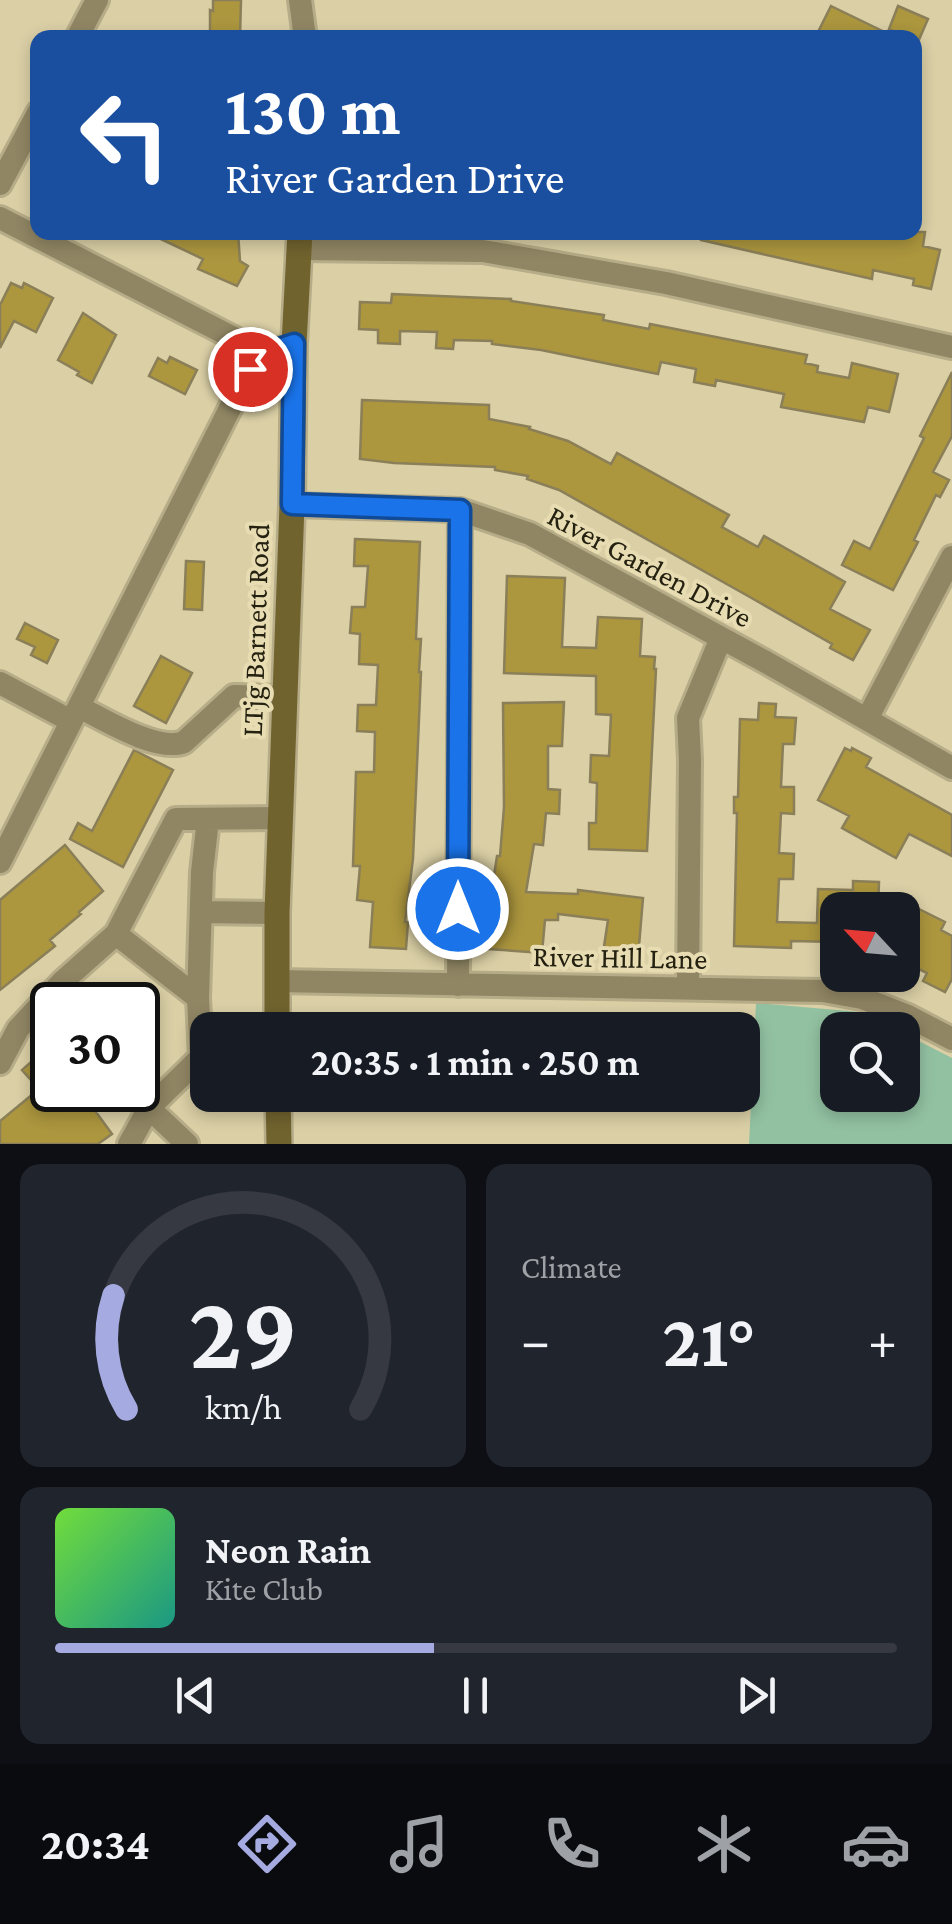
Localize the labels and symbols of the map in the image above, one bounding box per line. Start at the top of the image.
pin [208,327,293,412]
street label: River Garden Drive [542,498,758,634]
street label: LTjg Barnett Road [235,523,276,737]
position arrow [406,857,510,961]
north arrow [820,892,920,992]
street label: River Hill Lane [532,939,708,975]
speed limit sign: 30 [30,982,160,1112]

